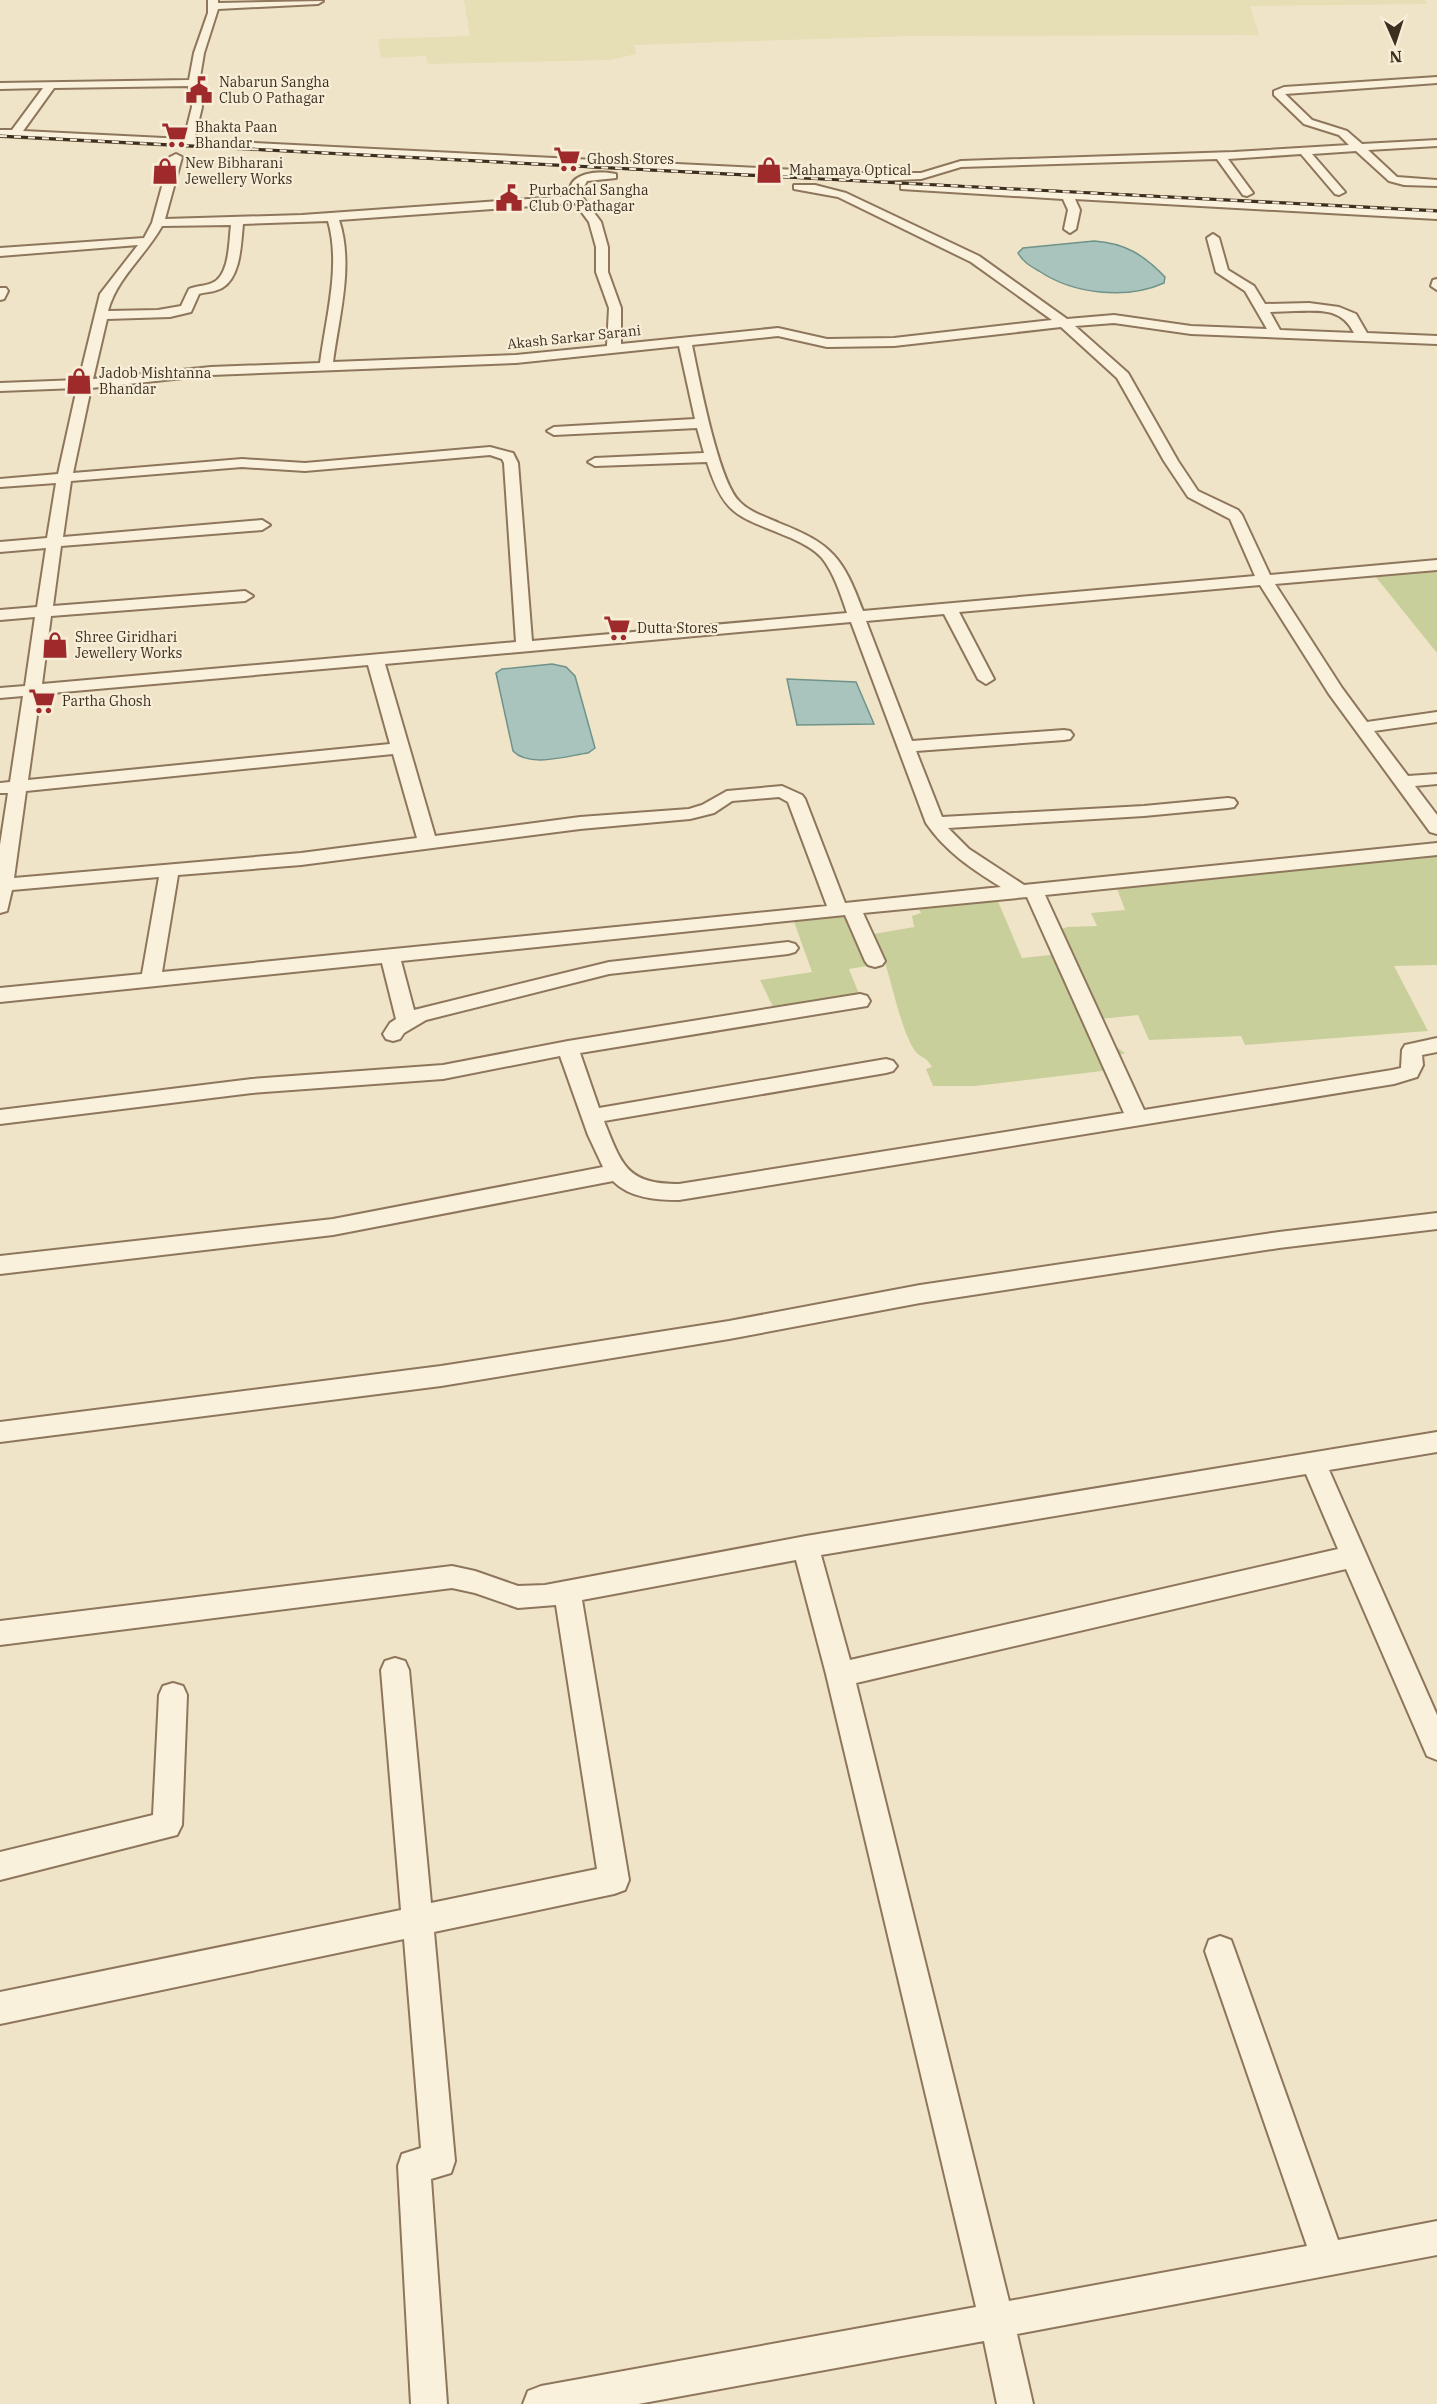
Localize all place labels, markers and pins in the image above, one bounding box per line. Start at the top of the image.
place label: Nabarun Sangha Club O Pathagar [219,73,330,107]
public building icon: Nabarun Sangha Club O Pathagar [184,75,214,105]
place label: Bhakta Paan Bhandar [195,118,277,152]
supermarket icon: Bhakta Paan Bhandar [160,120,190,150]
supermarket icon: Ghosh Stores [552,144,582,174]
place label: Ghosh Stores [587,150,674,168]
place label: New Bibharani Jewellery Works [185,154,292,188]
shop icon: Mahamaya Optical [754,155,784,185]
shop icon: New Bibharani Jewellery Works [150,156,180,186]
place label: Mahamaya Optical [789,161,911,179]
place label: Purbachal Sangha Club O Pathagar [529,181,649,215]
public building icon: Purbachal Sangha Club O Pathagar [494,183,524,213]
place label: Jadob Mishtanna Bhandar [99,364,212,398]
shop icon: Jadob Mishtanna Bhandar [64,366,94,396]
supermarket icon: Dutta Stores [602,613,632,643]
place label: Dutta Stores [637,619,718,637]
place label: Shree Giridhari Jewellery Works [75,628,182,662]
shop icon: Shree Giridhari Jewellery Works [40,630,70,660]
supermarket icon: Partha Ghosh [27,686,57,716]
place label: Partha Ghosh [62,692,152,710]

